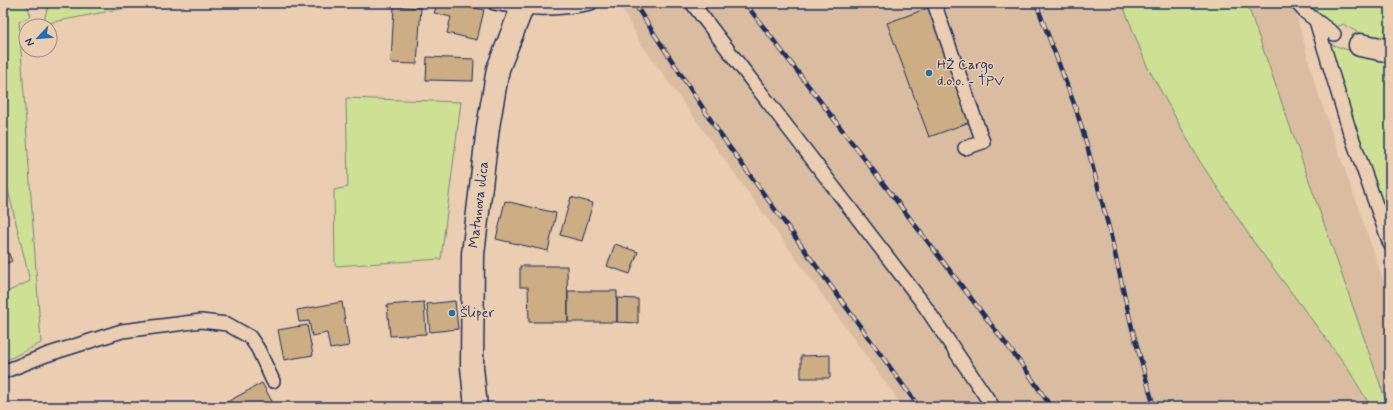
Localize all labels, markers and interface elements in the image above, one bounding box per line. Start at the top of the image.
north arrow [18,18,58,58]
text: N [22,36,38,48]
place label: HŽ Cargo d.o.o. - TPV [937,56,1005,90]
marker: HŽ Cargo d.o.o. - TPV [924,68,934,78]
street label: Matunova ulica [465,160,493,249]
place label: Šliper [460,304,494,322]
marker: Šliper [447,308,457,318]

